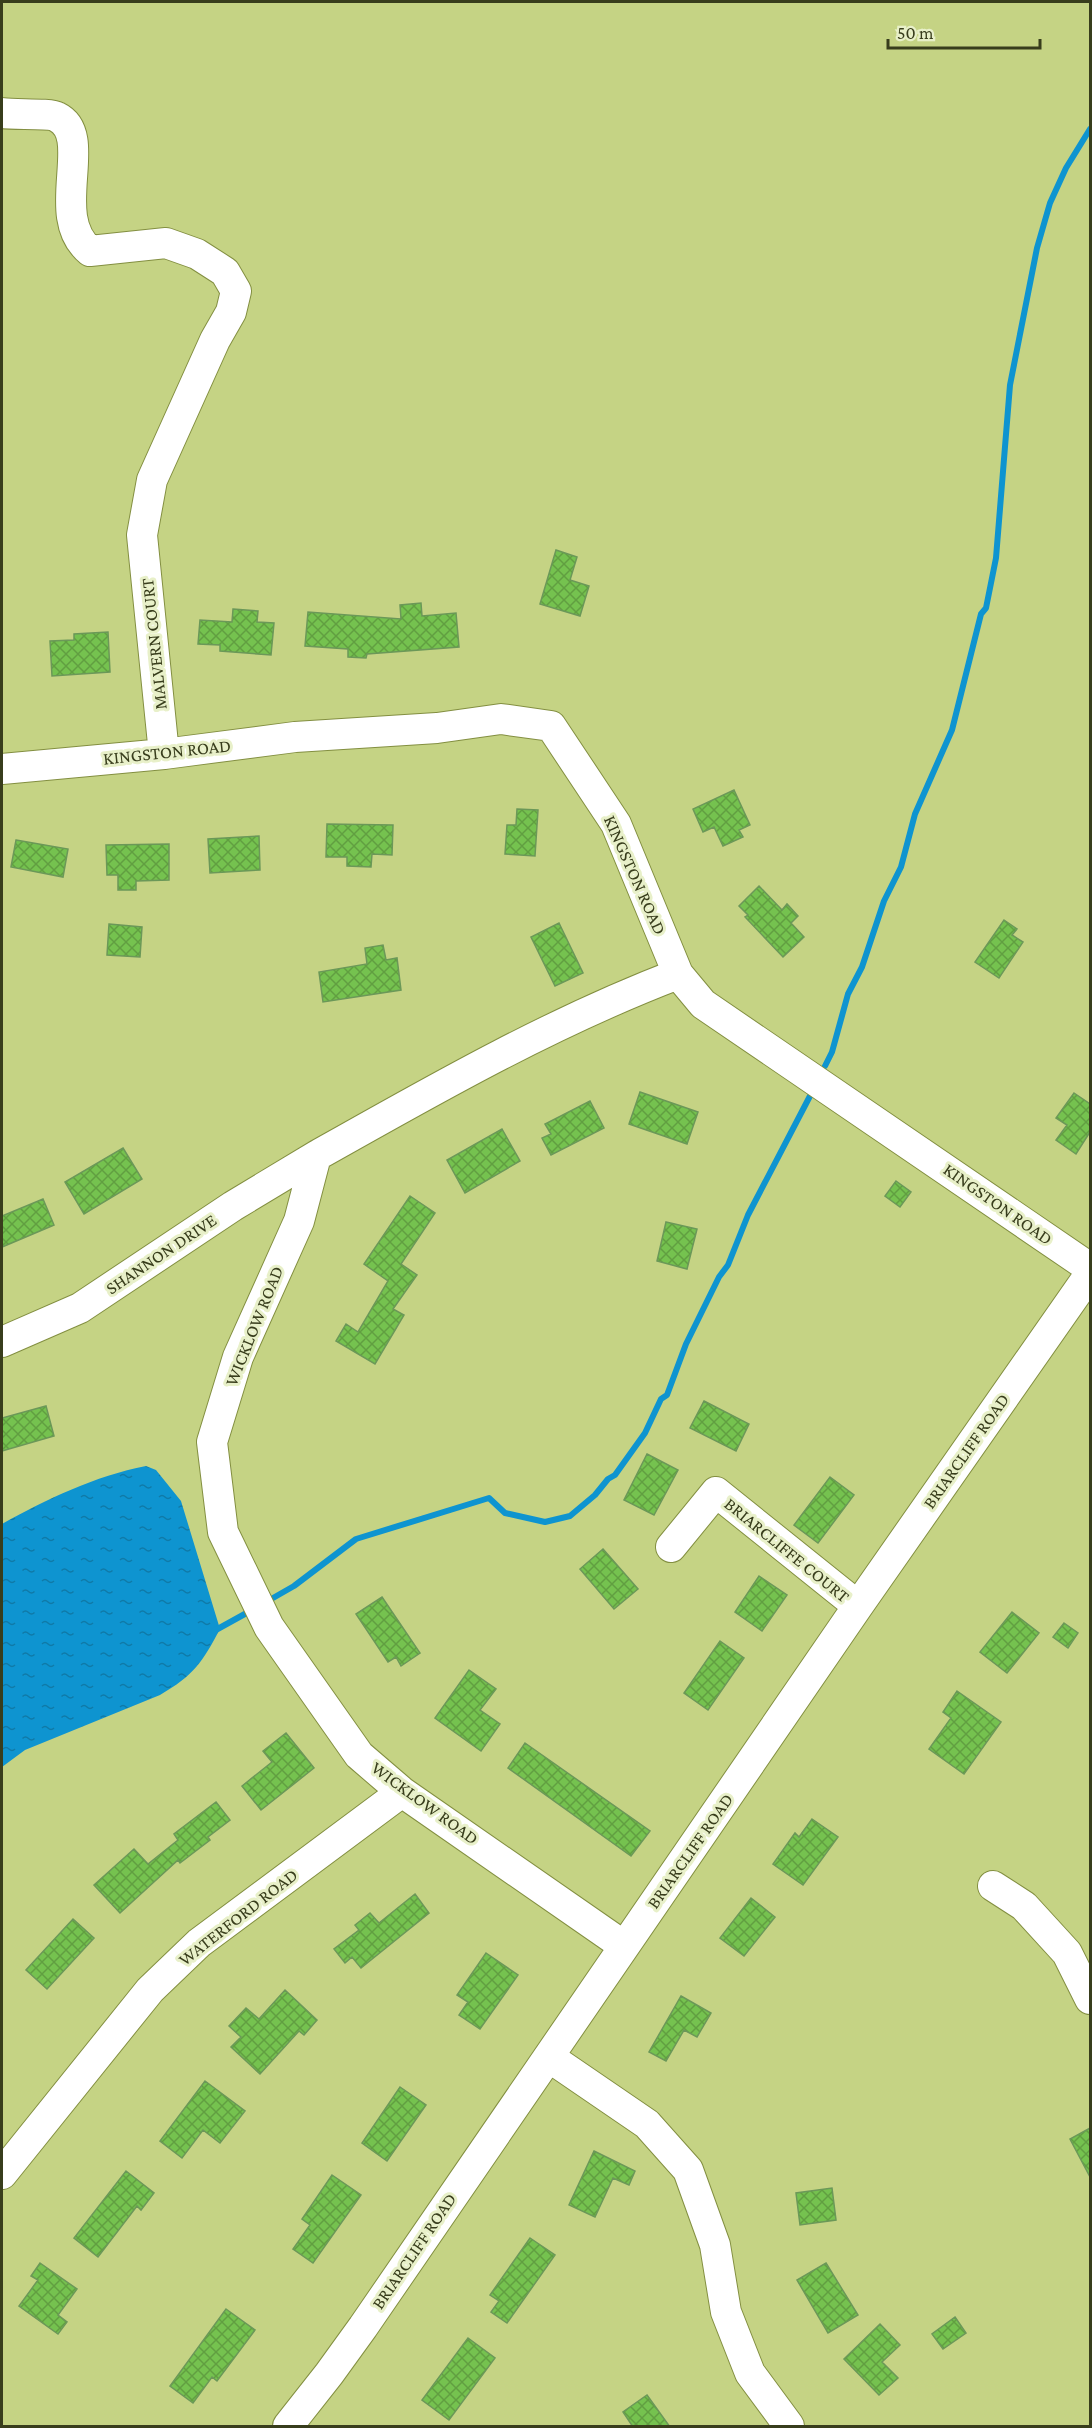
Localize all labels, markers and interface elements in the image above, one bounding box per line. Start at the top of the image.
scale bar [888,12,1040,50]
text: 50 m [897,23,934,43]
street label: MALVERN COURT [137,577,171,711]
street label: KINGSTON ROAD [102,735,232,769]
street label: KINGSTON ROAD [600,812,670,938]
street label: KINGSTON ROAD [940,1159,1056,1249]
street label: SHANNON DRIVE [102,1210,220,1298]
street label: WICKLOW ROAD [221,1263,287,1389]
street label: BRIARCLIFF ROAD [919,1390,1013,1512]
street label: BRIARCLIFFE COURT [721,1493,854,1607]
street label: WICKLOW ROAD [368,1757,482,1849]
street label: BRIARCLIFF ROAD [643,1790,737,1912]
street label: WATERFORD ROAD [175,1864,301,1970]
street label: BRIARCLIFF ROAD [368,2189,460,2313]

